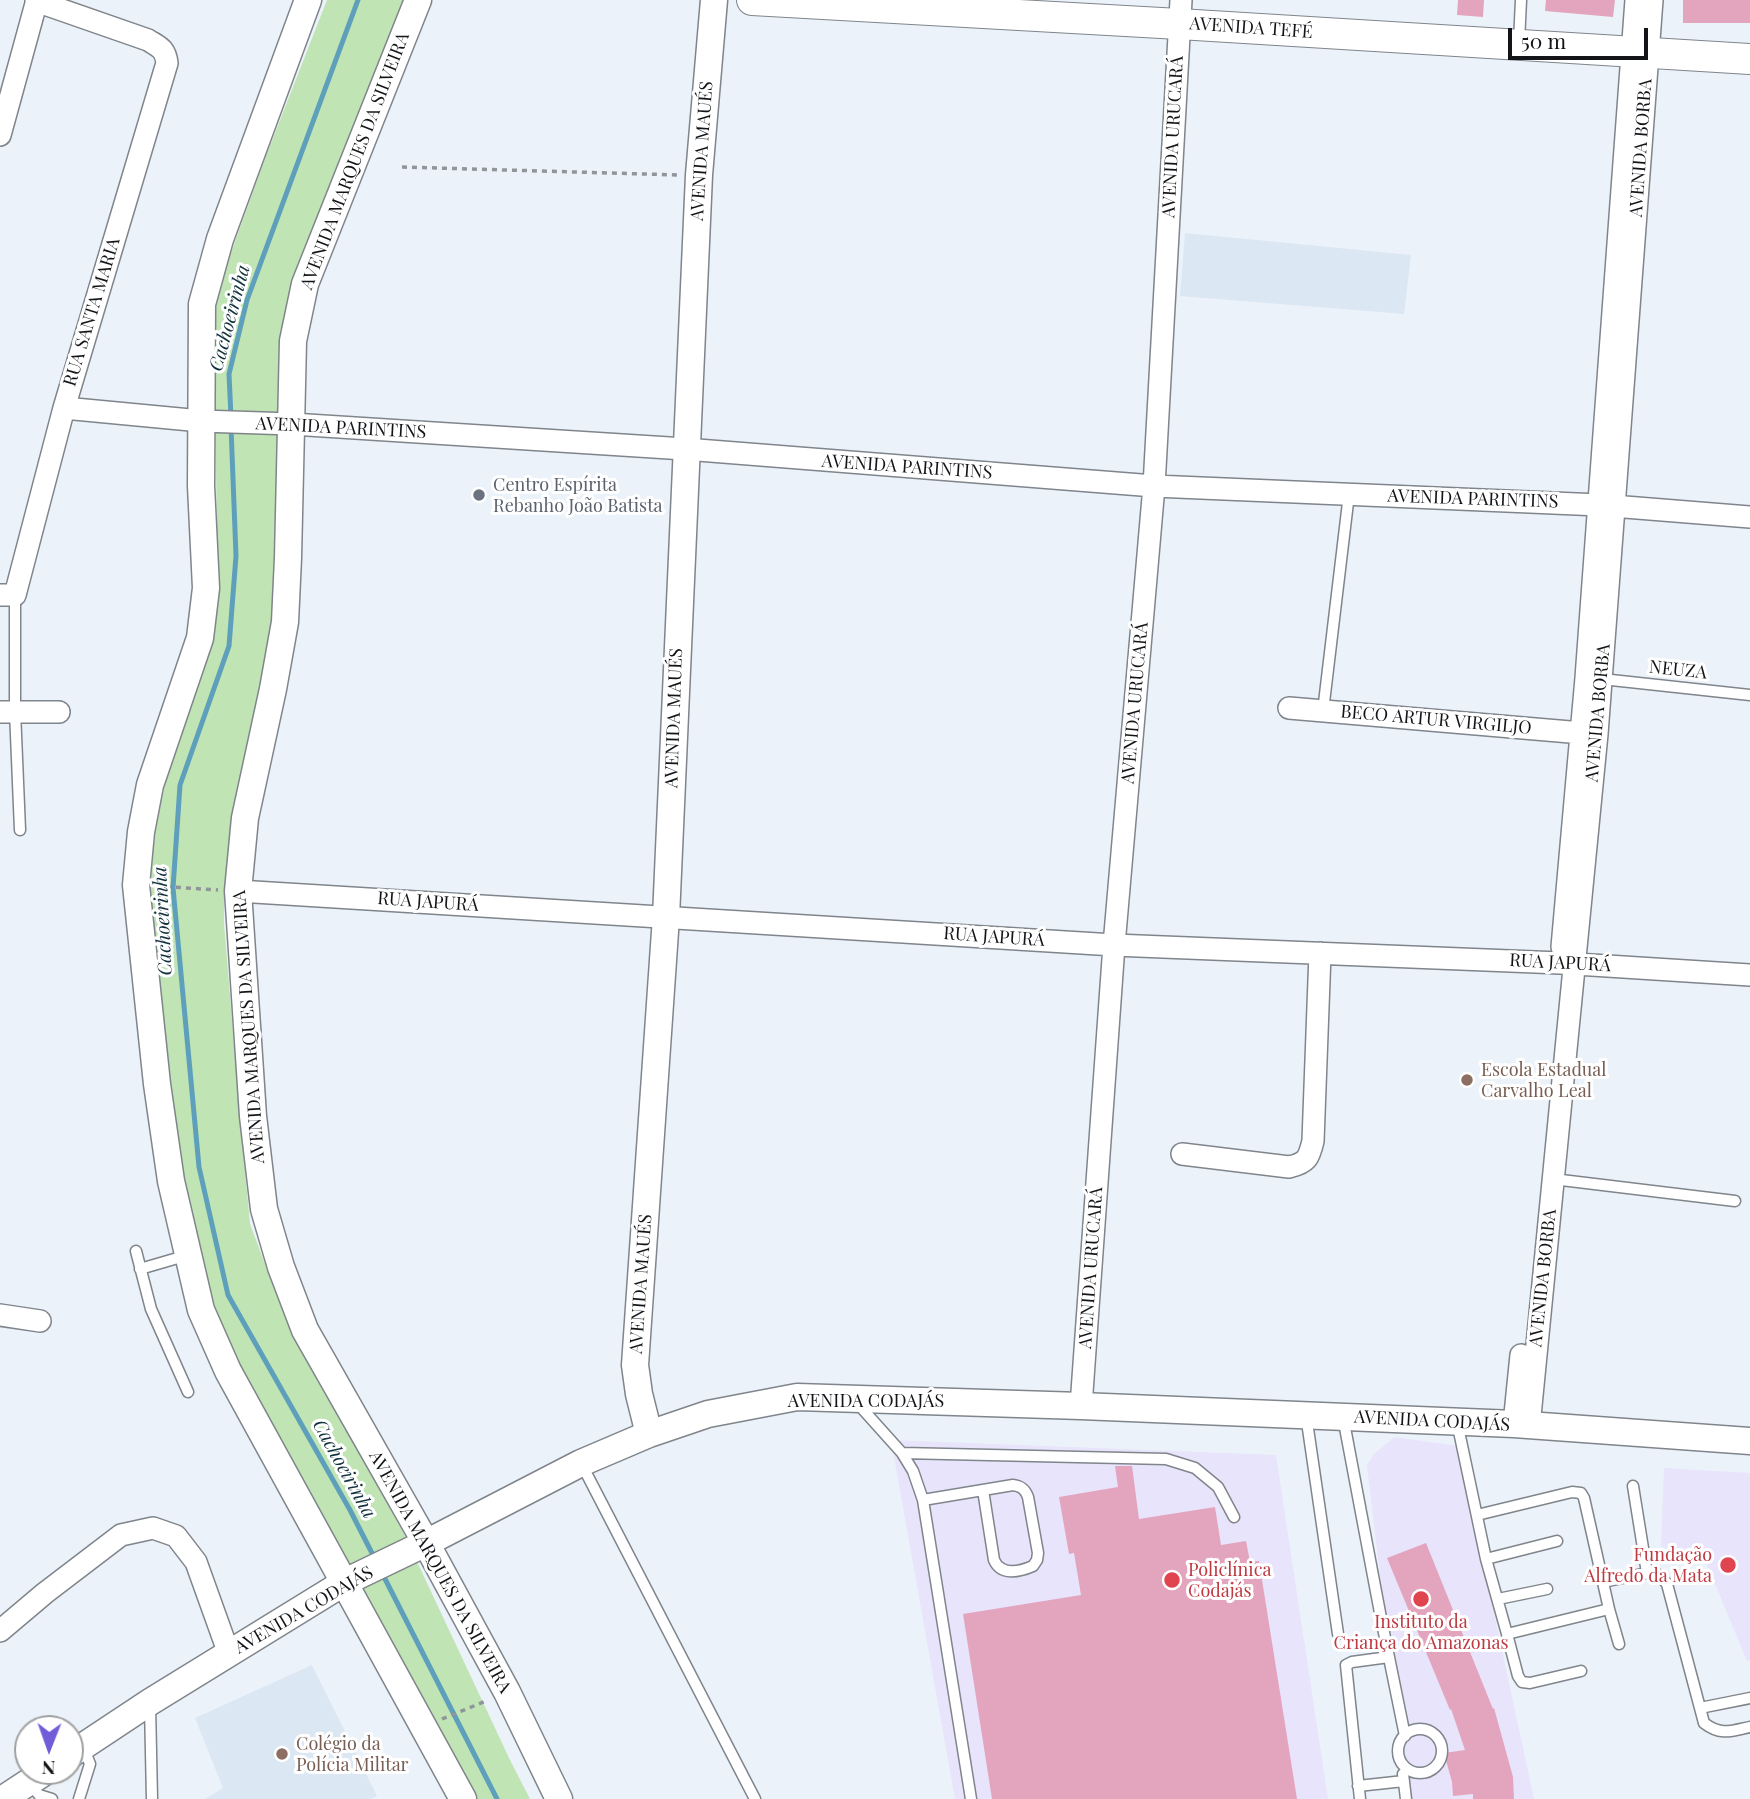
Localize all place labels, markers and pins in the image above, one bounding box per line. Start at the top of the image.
place label: Centro Espírita Rebanho João Batista [493,474,662,516]
marker: Centro Espírita Rebanho João Batista [471,487,487,503]
place label: Escola Estadual Carvalho Leal [1481,1059,1606,1102]
marker: Escola Estadual Carvalho Leal [1459,1072,1475,1088]
place label: Fundação Alfredo da Mata [1584,1544,1712,1586]
marker: Fundação Alfredo da Mata [1718,1555,1738,1575]
place label: Policlínica Codajás [1188,1559,1271,1602]
marker: Policlínica Codajás [1162,1570,1182,1590]
marker: Instituto da Criança do Amazonas [1411,1589,1431,1609]
place label: Instituto da Criança do Amazonas [1334,1611,1508,1654]
place label: Colégio da Polícia Militar [296,1733,409,1776]
marker: Colégio da Polícia Militar [274,1746,290,1762]

